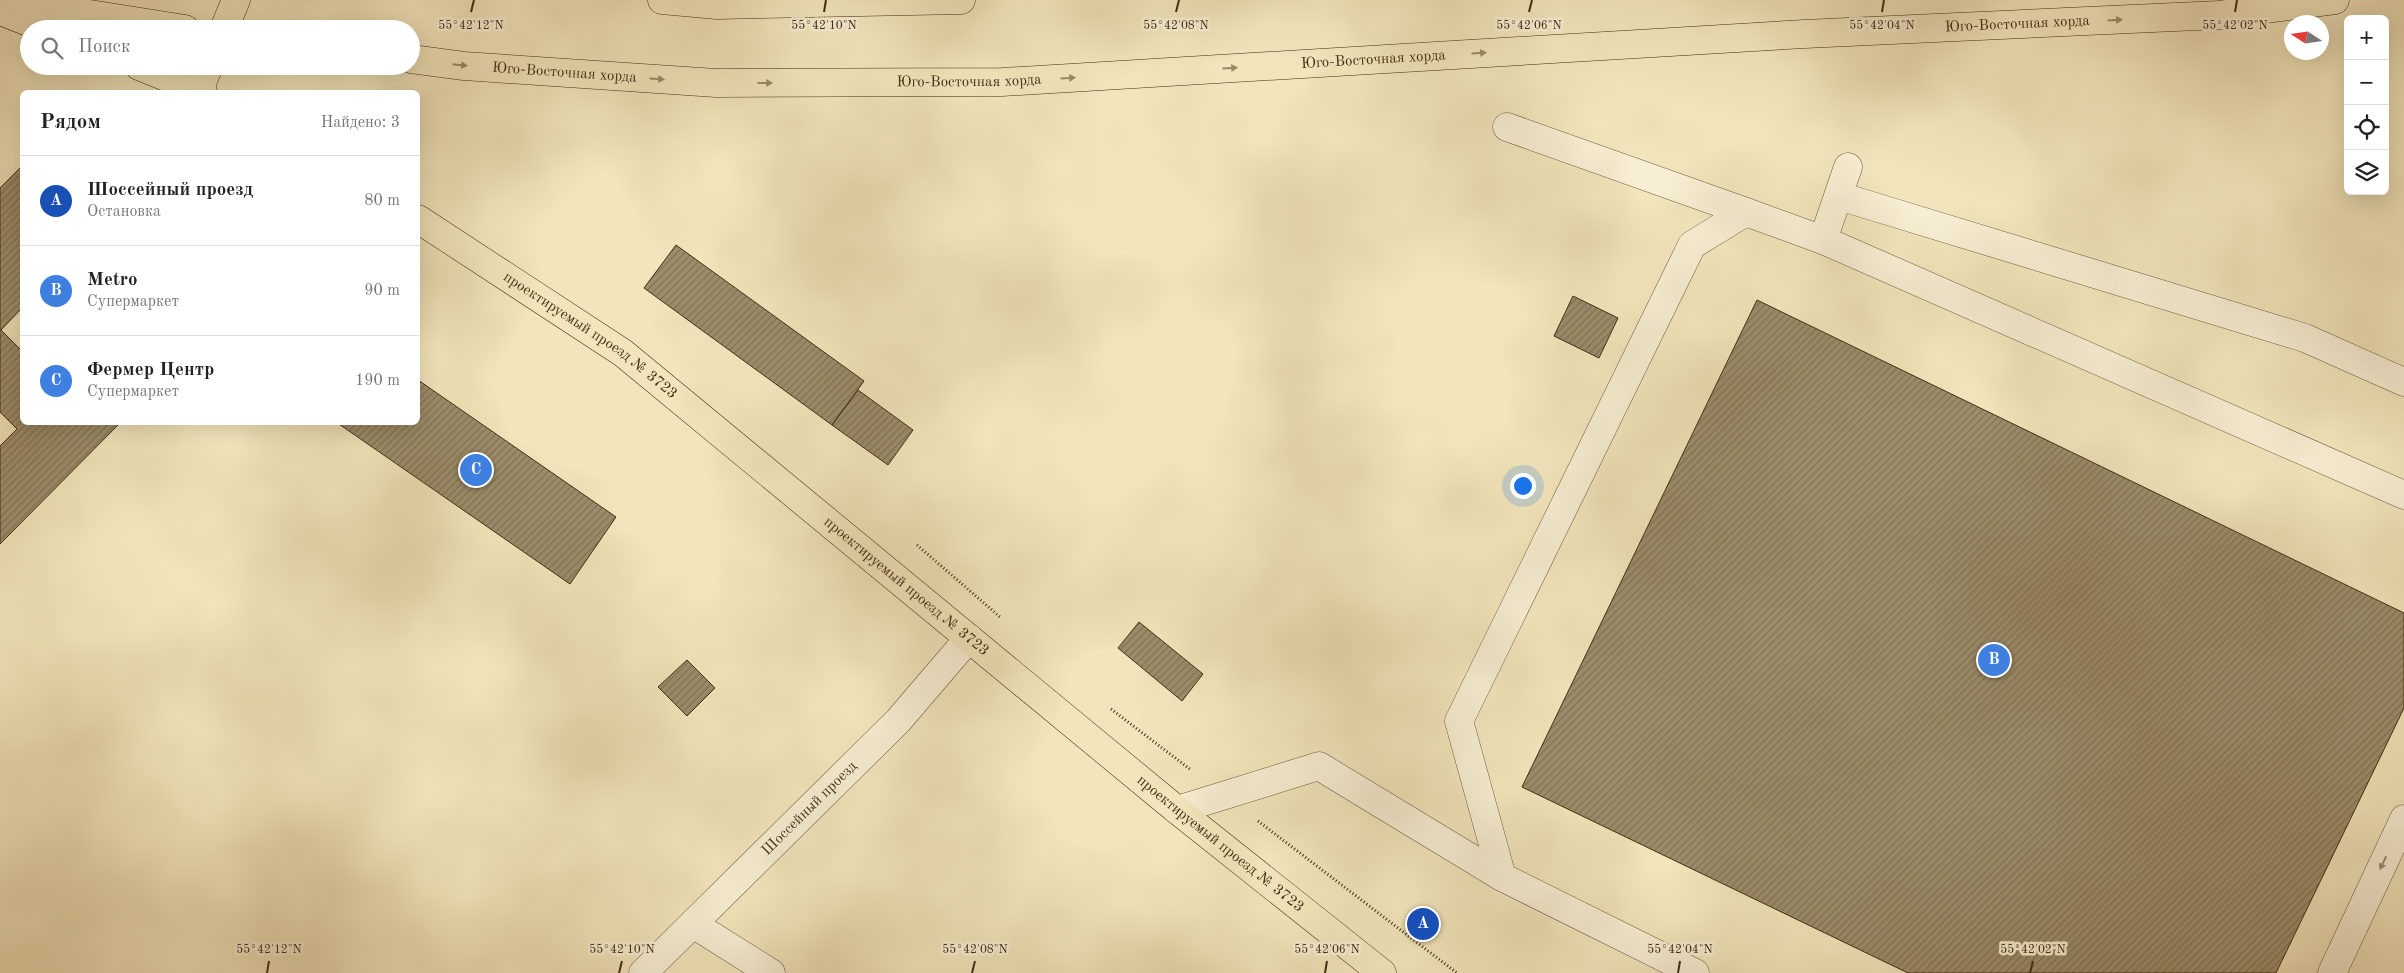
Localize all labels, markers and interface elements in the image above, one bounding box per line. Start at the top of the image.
street label: Юго-Восточная хорда [1945,13,2091,35]
one-way arrow [2107,15,2123,23]
north arrow [2284,15,2329,60]
map controls [2344,15,2389,195]
button: + [2344,15,2389,60]
text: 55°42'12"N [438,19,504,32]
text: 55°42'10"N [791,19,857,32]
text: 55°42'08"N [1143,19,1209,32]
text: 55°42'06"N [1496,19,1562,32]
text: 55°42'04"N [1849,19,1915,32]
text: 55°42'02"N [2202,19,2268,32]
search box [20,20,420,75]
icon: search [38,34,66,62]
text: Поиск [78,38,130,57]
street label: Юго-Восточная хорда [1301,48,1447,72]
one-way arrow [1472,49,1488,57]
street label: Юго-Восточная хорда [491,60,638,85]
button: − [2344,60,2389,105]
one-way arrow [452,61,468,69]
one-way arrow [1222,64,1238,72]
street label: Юго-Восточная хорда [896,72,1042,90]
one-way arrow [1060,73,1076,81]
one-way arrow [649,75,665,83]
one-way arrow [757,79,773,87]
button: locate [2344,105,2389,150]
text: Рядом [40,112,101,133]
text: Найдено: 3 [321,115,400,131]
button: layers [2344,150,2389,195]
text: Шоссейный проезд [87,181,253,200]
text: A [50,193,62,209]
text: 80 m [364,193,400,209]
text: Остановка [87,204,161,220]
street label: проектируемый проезд № 3723 [501,269,680,402]
text: Metro [87,271,138,290]
text: B [50,283,62,299]
text: 90 m [364,283,400,299]
text: Супермаркет [87,294,179,310]
text: Фермер Центр [87,361,214,380]
text: C [51,373,61,389]
text: 190 m [355,373,400,389]
text: Супермаркет [87,384,179,400]
pin: C [460,451,492,489]
your location [1510,473,1536,499]
street label: проектируемый проезд № 3723 [821,514,992,659]
pin: B [1978,641,2010,679]
street label: Шоссейный проезд [759,758,860,858]
street label: проектируемый проезд № 3723 [1134,773,1306,915]
one-way arrow [2379,856,2387,870]
pin: A [1407,905,1439,943]
text: 55°42'12"N [236,943,302,956]
text: 55°42'10"N [589,943,655,956]
text: 55°42'08"N [942,943,1008,956]
text: 55°42'06"N [1294,943,1360,956]
text: 55°42'04"N [1647,943,1713,956]
text: 55°42'02"N [2000,943,2066,956]

